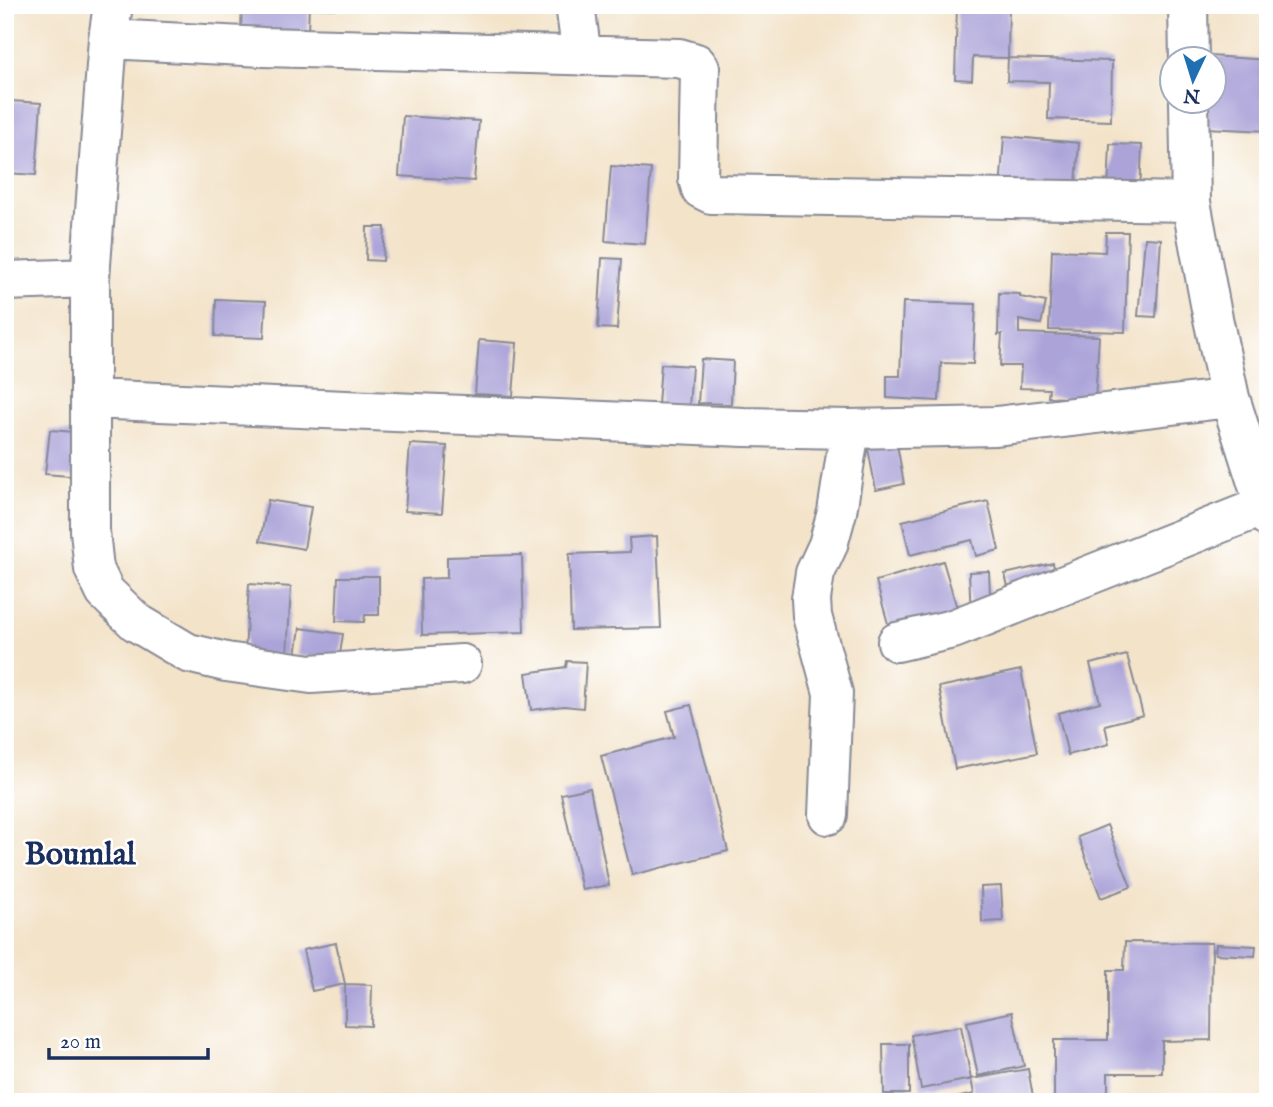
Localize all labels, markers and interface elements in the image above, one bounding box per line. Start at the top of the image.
north arrow [1158,46,1228,116]
text: N [1182,82,1202,108]
district label: Boumlal [25,835,137,876]
scale bar [49,1016,208,1060]
text: 20 m [60,1029,101,1056]

